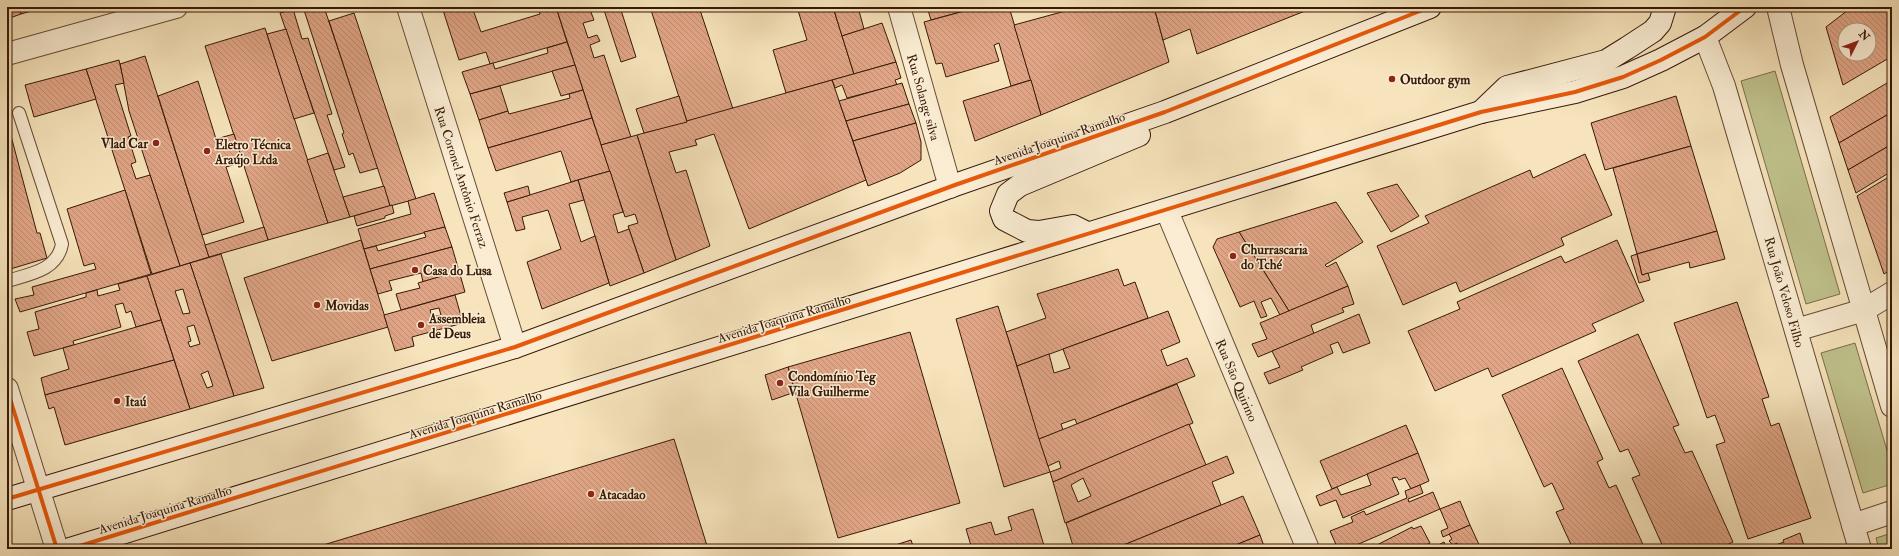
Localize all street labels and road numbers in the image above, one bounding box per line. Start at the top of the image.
street label: Rua Solange silva [903,52,943,143]
street label: Rua Coronel Antônio Ferraz [431,104,492,251]
street label: Avenida Joaquina Ramalho [990,109,1127,169]
street label: Rua João Veloso Filho [1761,235,1807,349]
street label: Avenida Joaquina Ramalho [715,291,853,347]
street label: Rua São Quirino [1212,337,1261,424]
street label: Avenida Joaquina Ramalho [406,387,544,443]
street label: Avenida Joaquina Ramalho [96,482,234,538]

